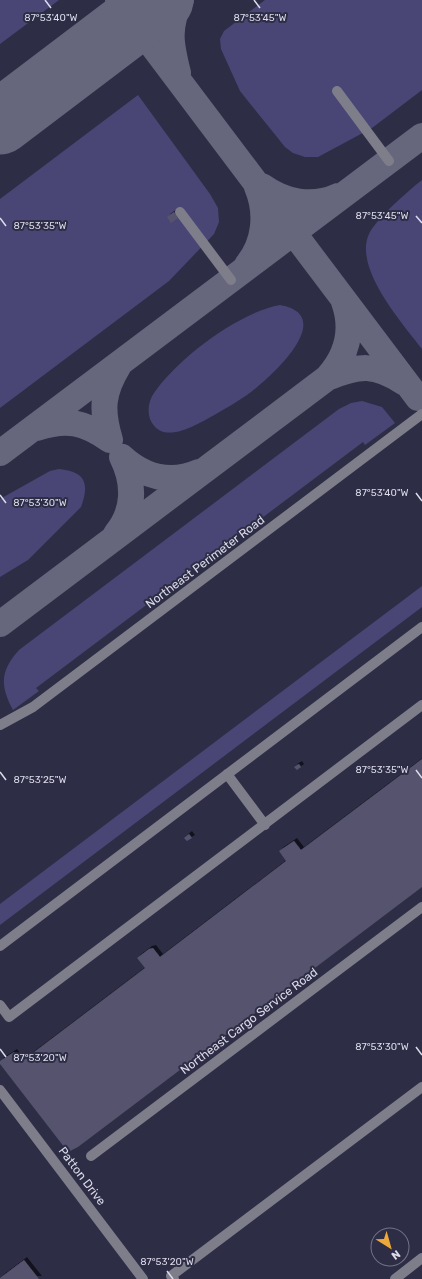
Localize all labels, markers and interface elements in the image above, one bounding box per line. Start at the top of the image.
text: 87°53'40"W [24,12,78,24]
text: 87°53'45"W [234,12,286,24]
text: 87°53'45"W [356,210,408,222]
text: 87°53'35"W [13,220,67,232]
text: 87°53'40"W [355,487,409,499]
text: 87°53'30"W [13,497,67,509]
street label: Northeast Perimeter Road [143,513,267,611]
text: 87°53'35"W [355,764,409,776]
text: 87°53'25"W [13,774,67,786]
street label: Northeast Cargo Service Road [178,965,320,1077]
text: 87°53'30"W [355,1041,409,1053]
text: 87°53'20"W [13,1052,67,1064]
street label: Patton Drive [55,1144,109,1208]
north arrow [370,1227,410,1267]
text: N [389,1247,403,1262]
text: 87°53'20"W [140,1256,194,1268]

